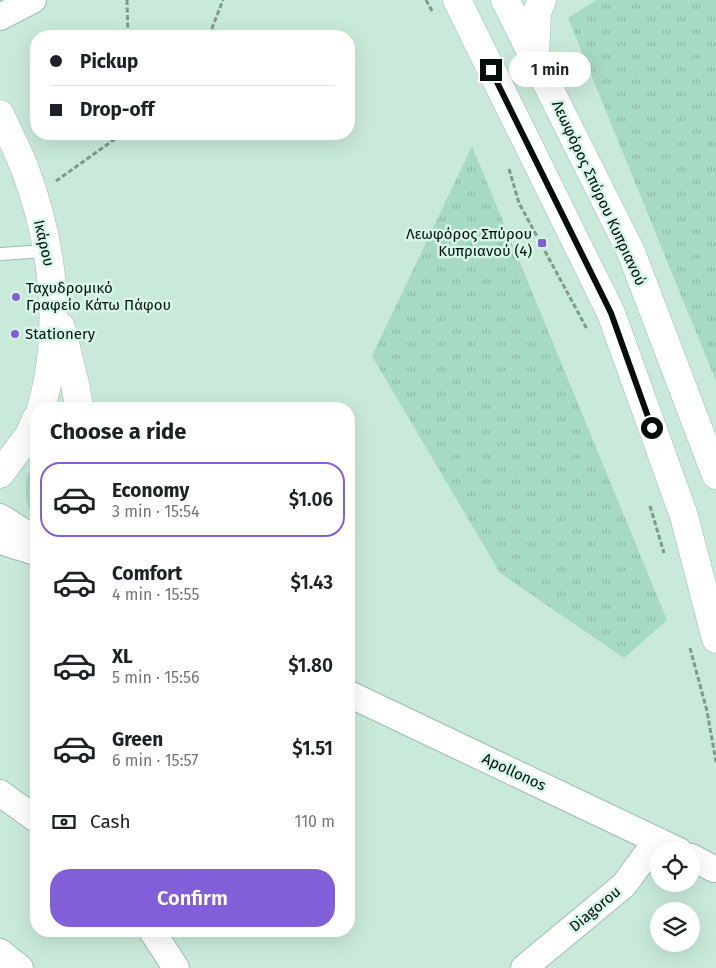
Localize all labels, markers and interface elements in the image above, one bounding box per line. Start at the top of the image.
text: Pickup [80,50,138,73]
callout: 1 min [508,52,591,88]
route end [480,59,502,81]
text: 1 min [531,60,569,79]
text: Drop-off [80,98,154,121]
street label: Λεωφόρος Σπύρου Κυπριανού [548,98,650,288]
street label: Ικάρου [30,218,58,268]
place label: Λεωφόρος Σπύρου Κυπριανού (4) [406,225,532,260]
marker: Λεωφόρος Σπύρου Κυπριανού (4) [536,237,548,249]
place label: Ταχυδρομικό Γραφείο Κάτω Πάφου [26,279,171,314]
marker: Ταχυδρομικό Γραφείο Κάτω Πάφου [10,291,22,303]
place label: Stationery [25,325,96,343]
marker: Stationery [9,328,21,340]
route start [641,417,663,439]
text: Choose a ride [50,418,186,445]
icon: car [52,477,97,522]
text: Economy [112,479,189,502]
text: $1.06 [289,488,333,511]
text: 3 min · 15:54 [112,502,200,521]
icon: car [52,560,97,605]
text: Comfort [112,562,182,585]
text: $1.43 [290,571,333,594]
text: 4 min · 15:55 [112,585,199,604]
icon: car [52,643,97,688]
text: XL [112,645,133,668]
text: $1.80 [288,654,333,677]
text: 5 min · 15:56 [112,668,200,687]
icon: car [52,726,97,771]
text: Green [112,728,163,751]
text: $1.51 [292,737,333,760]
street label: Apollonos [479,749,549,795]
text: 6 min · 15:57 [112,751,198,770]
icon: cash [50,808,78,836]
text: Cash [90,810,131,833]
text: 110 m [294,812,335,831]
map controls [650,842,700,952]
button: locate [650,842,700,892]
button: Confirm [50,869,335,927]
street label: Diagorou [566,882,624,936]
button: layers [650,902,700,952]

